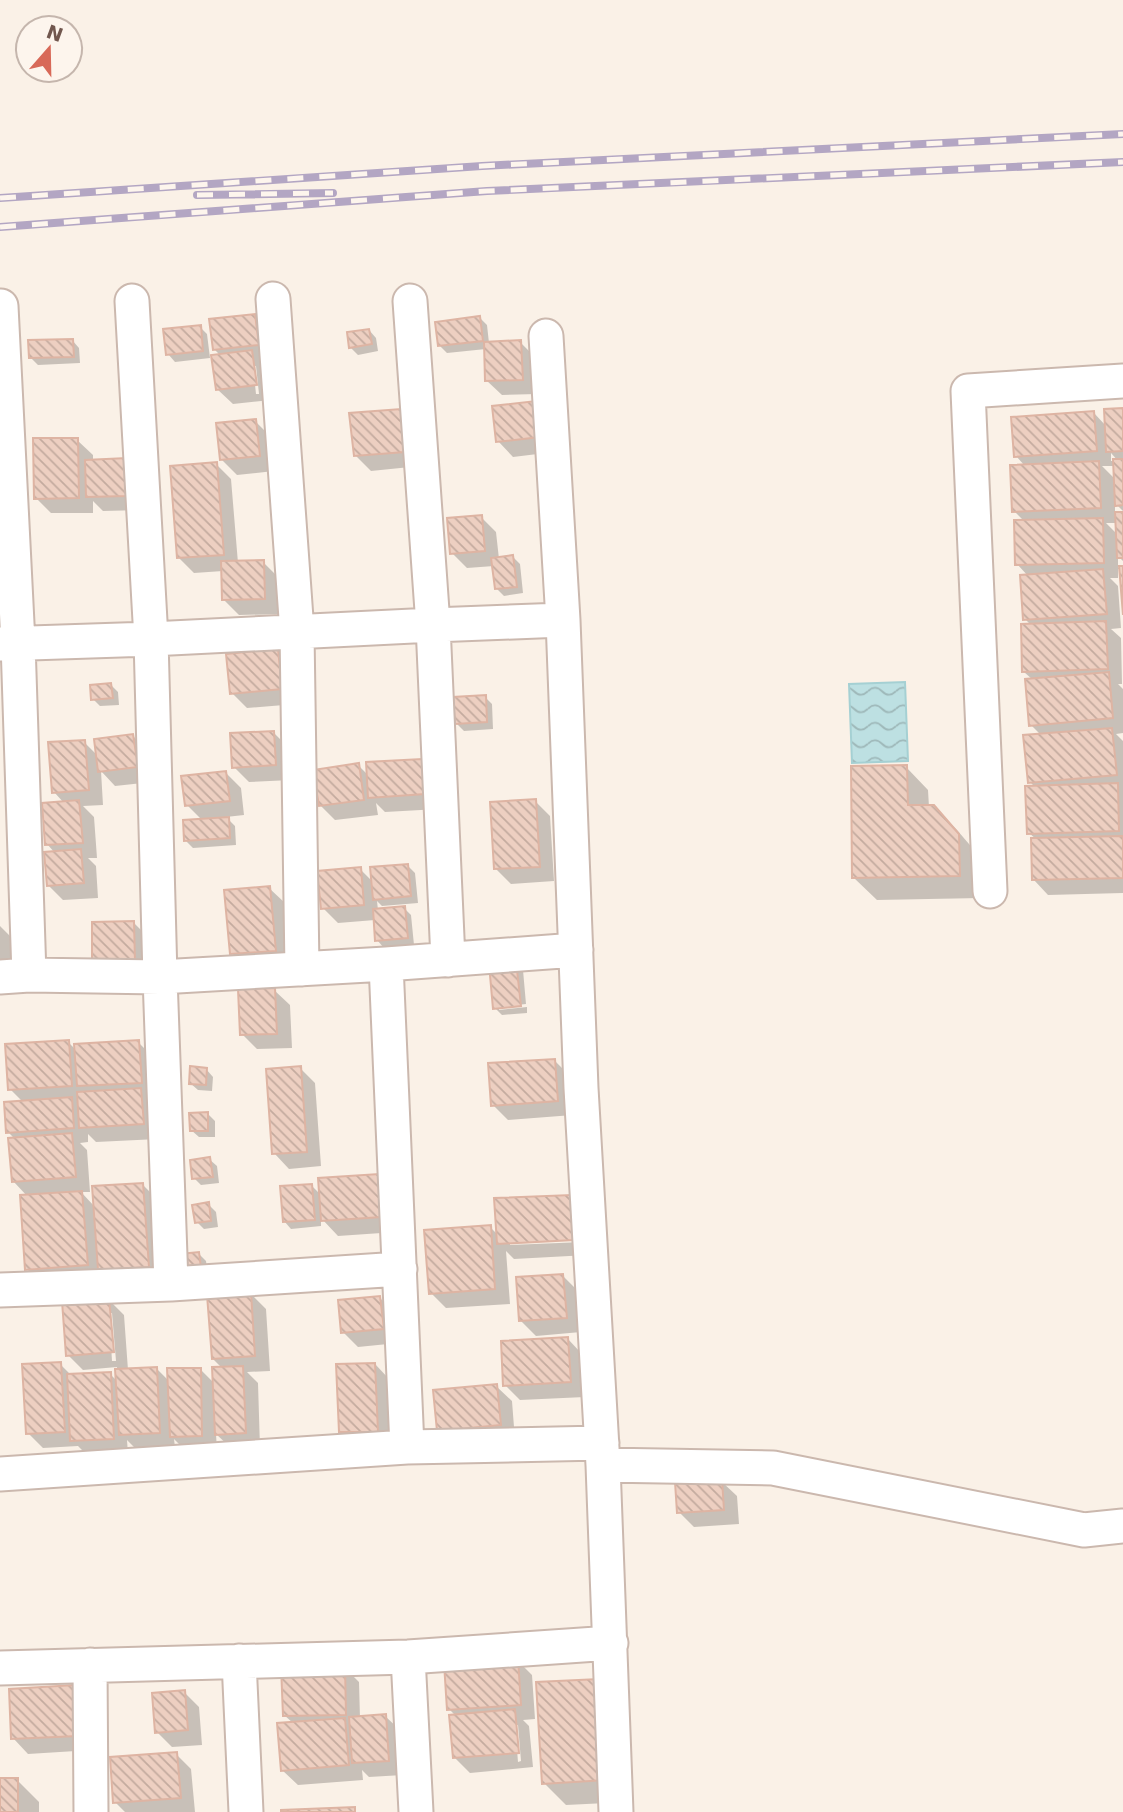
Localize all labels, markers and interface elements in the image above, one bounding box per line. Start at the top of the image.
north arrow [14,14,84,84]
text: N [44,20,66,46]

